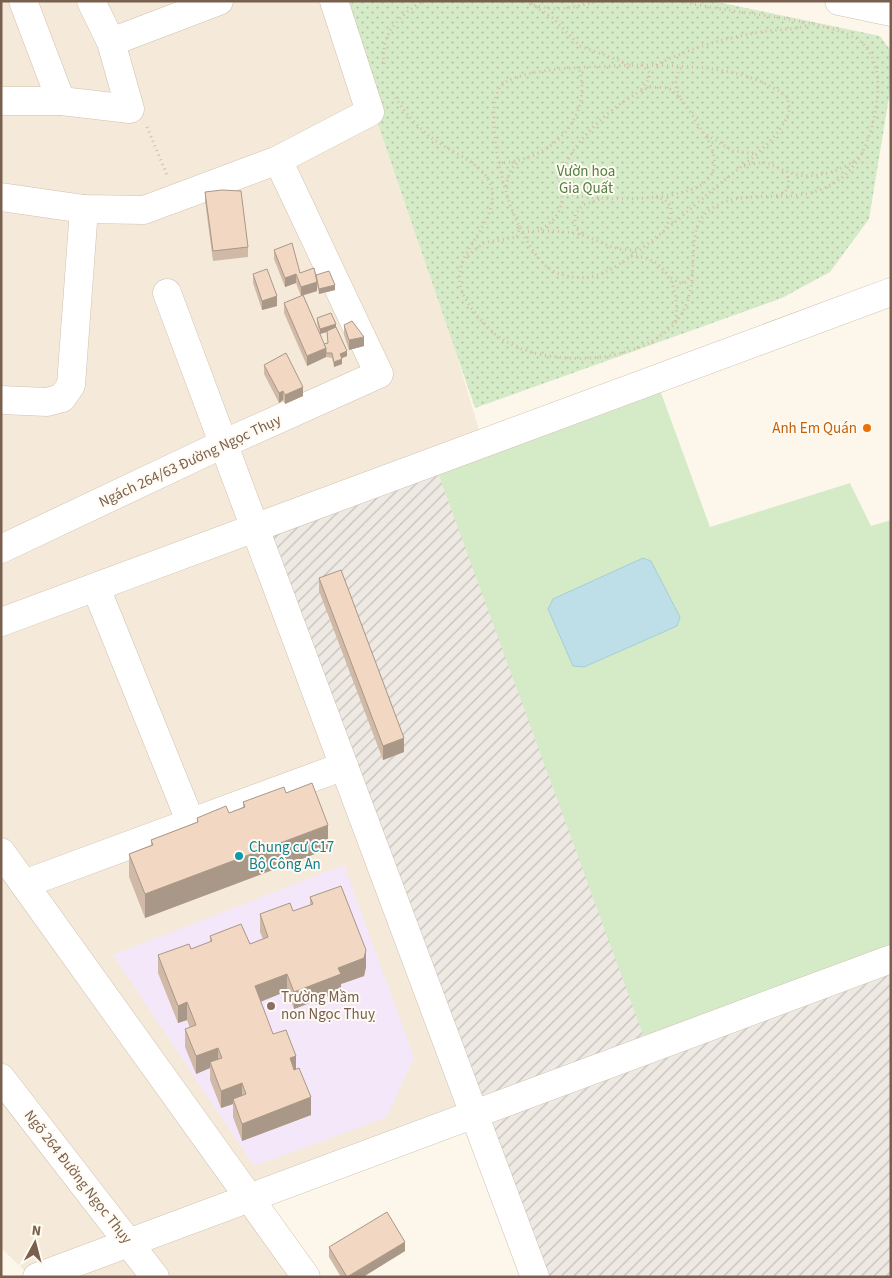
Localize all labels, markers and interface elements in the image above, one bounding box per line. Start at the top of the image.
park label: Vườn hoa Gia Quất [557,161,615,199]
street label: Ngách 264/63 Đường Ngọc Thụy [95,409,285,513]
place label: Anh Em Quán [772,418,857,439]
marker: Anh Em Quán [861,422,873,434]
place label: Chung cư C17 Bộ Công An [249,837,334,875]
marker: Chung cư C17 Bộ Công An [233,850,245,862]
place label: Trường Mầm non Ngọc Thuỵ [281,987,375,1025]
marker: Trường Mầm non Ngọc Thuỵ [265,1000,277,1012]
street label: Ngõ 264 Đường Ngọc Thụy [20,1107,136,1247]
north arrow [10,1218,60,1268]

